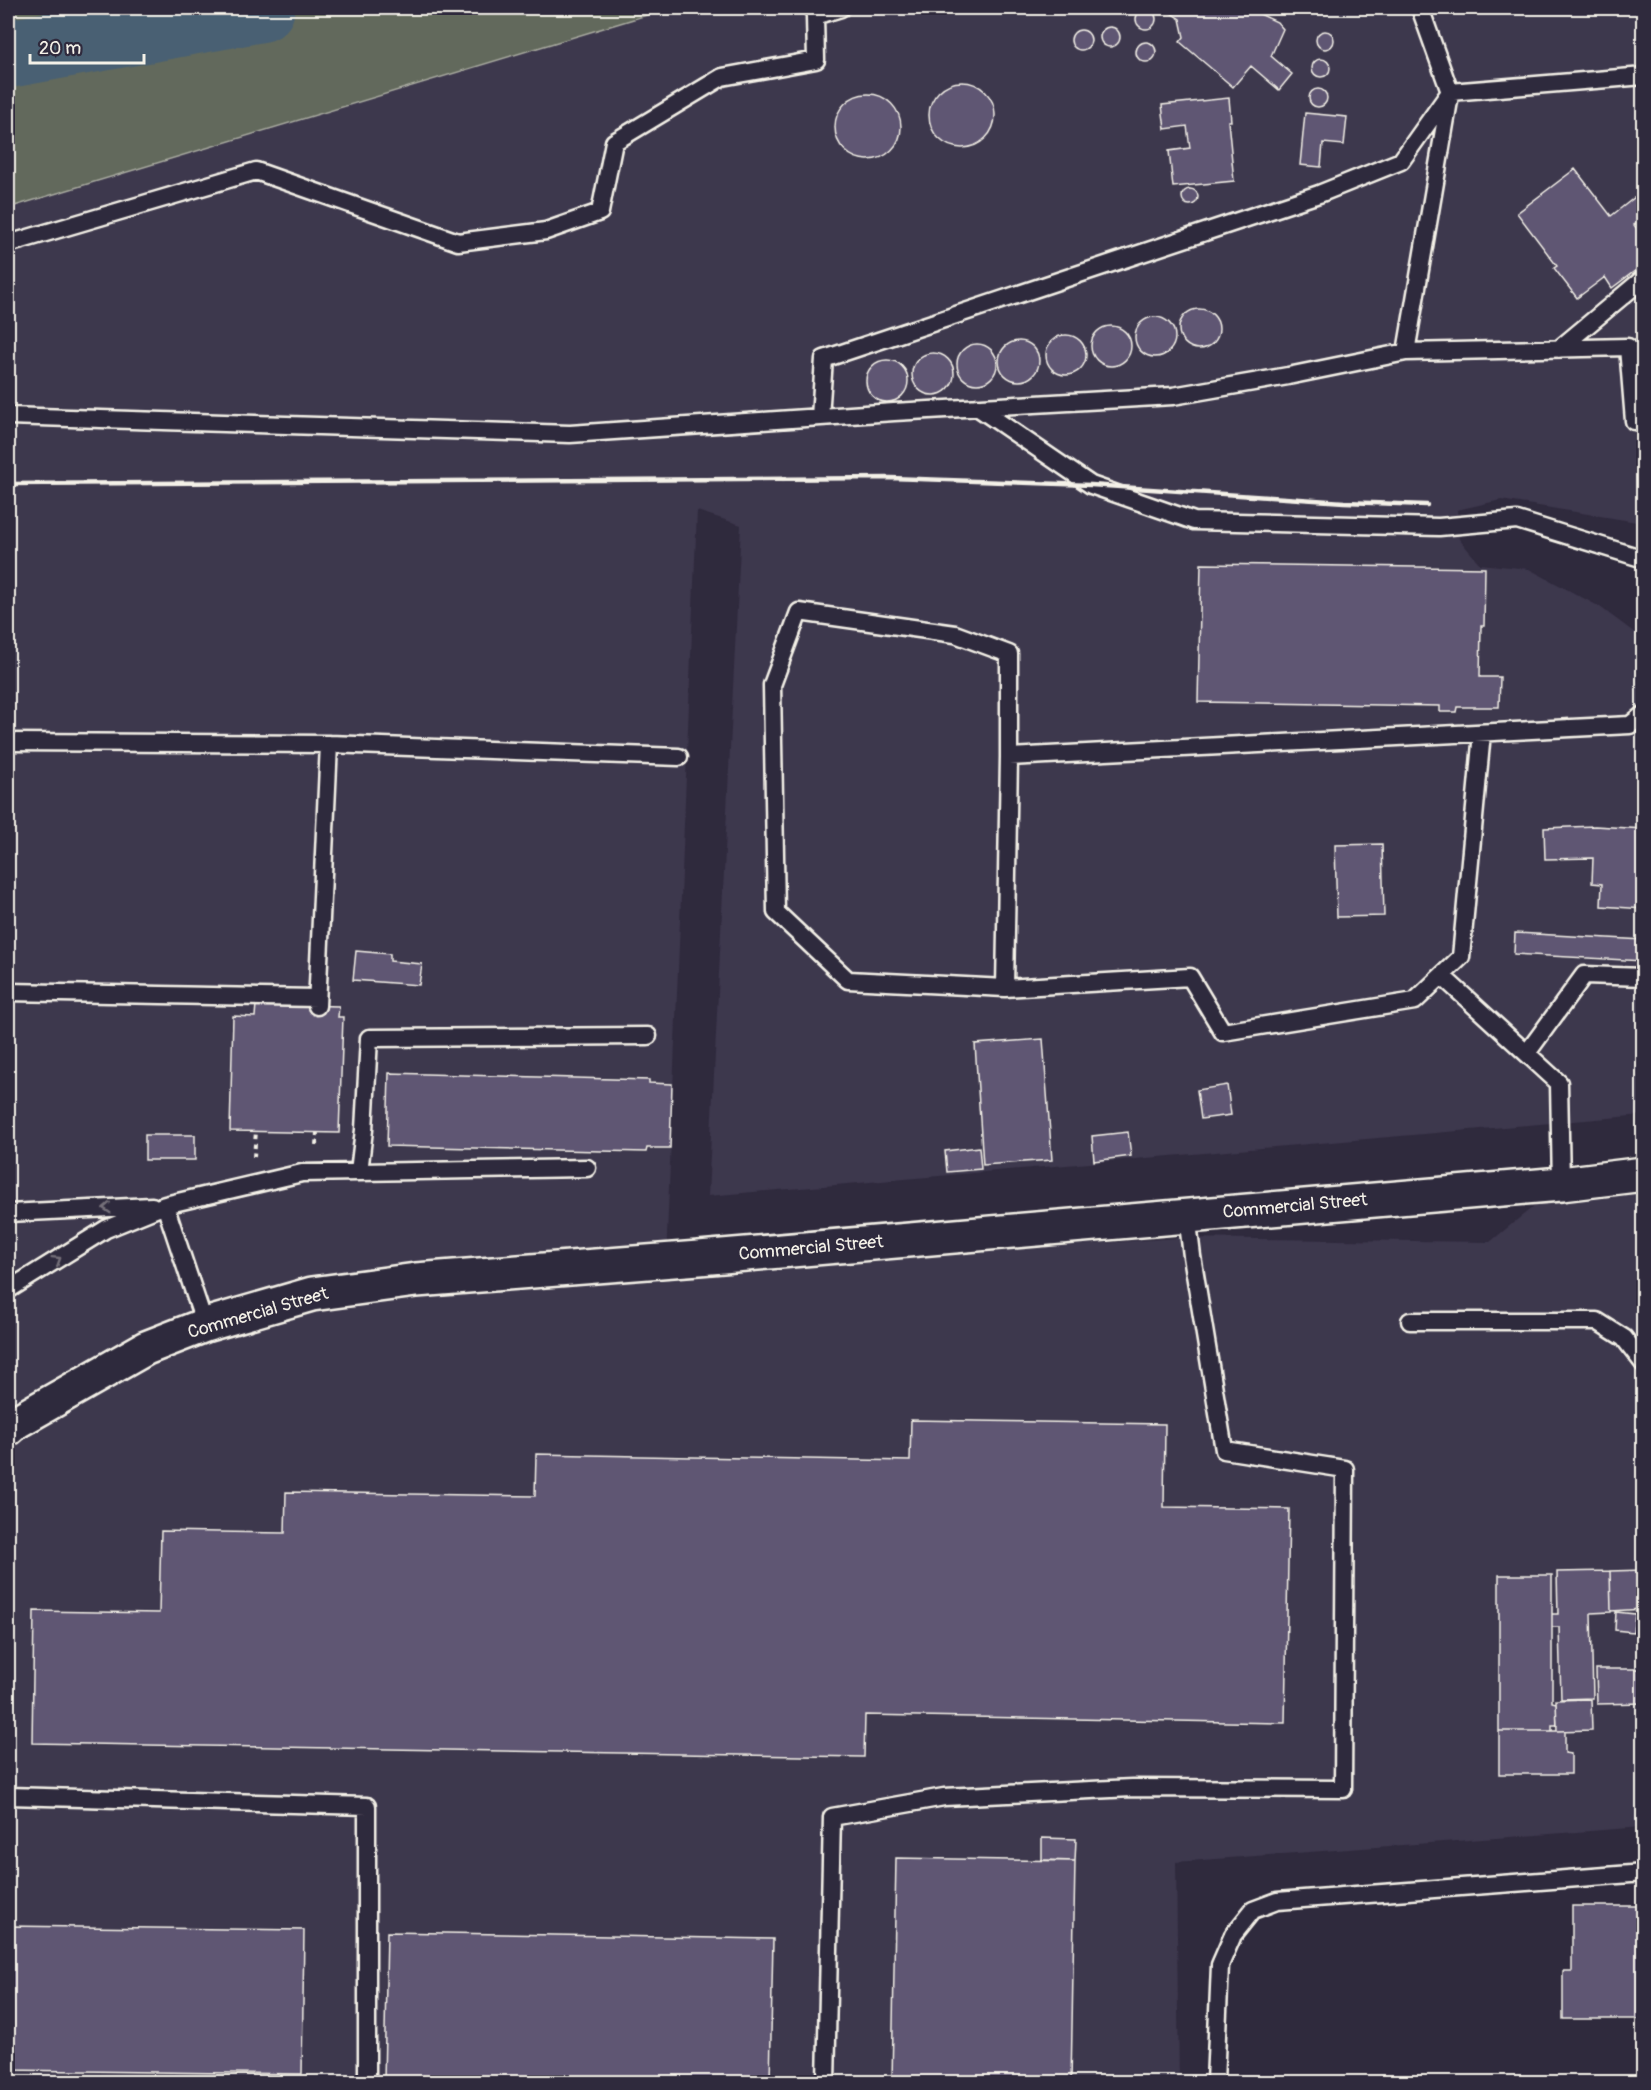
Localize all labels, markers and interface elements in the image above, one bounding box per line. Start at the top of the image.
scale bar [30,27,144,65]
text: 20 m [39,37,81,60]
street label: Commercial Street [1222,1188,1369,1224]
one-way arrow [102,1201,111,1214]
street label: Commercial Street [738,1230,885,1266]
one-way arrow [51,1255,61,1267]
street label: Commercial Street [185,1282,332,1344]

